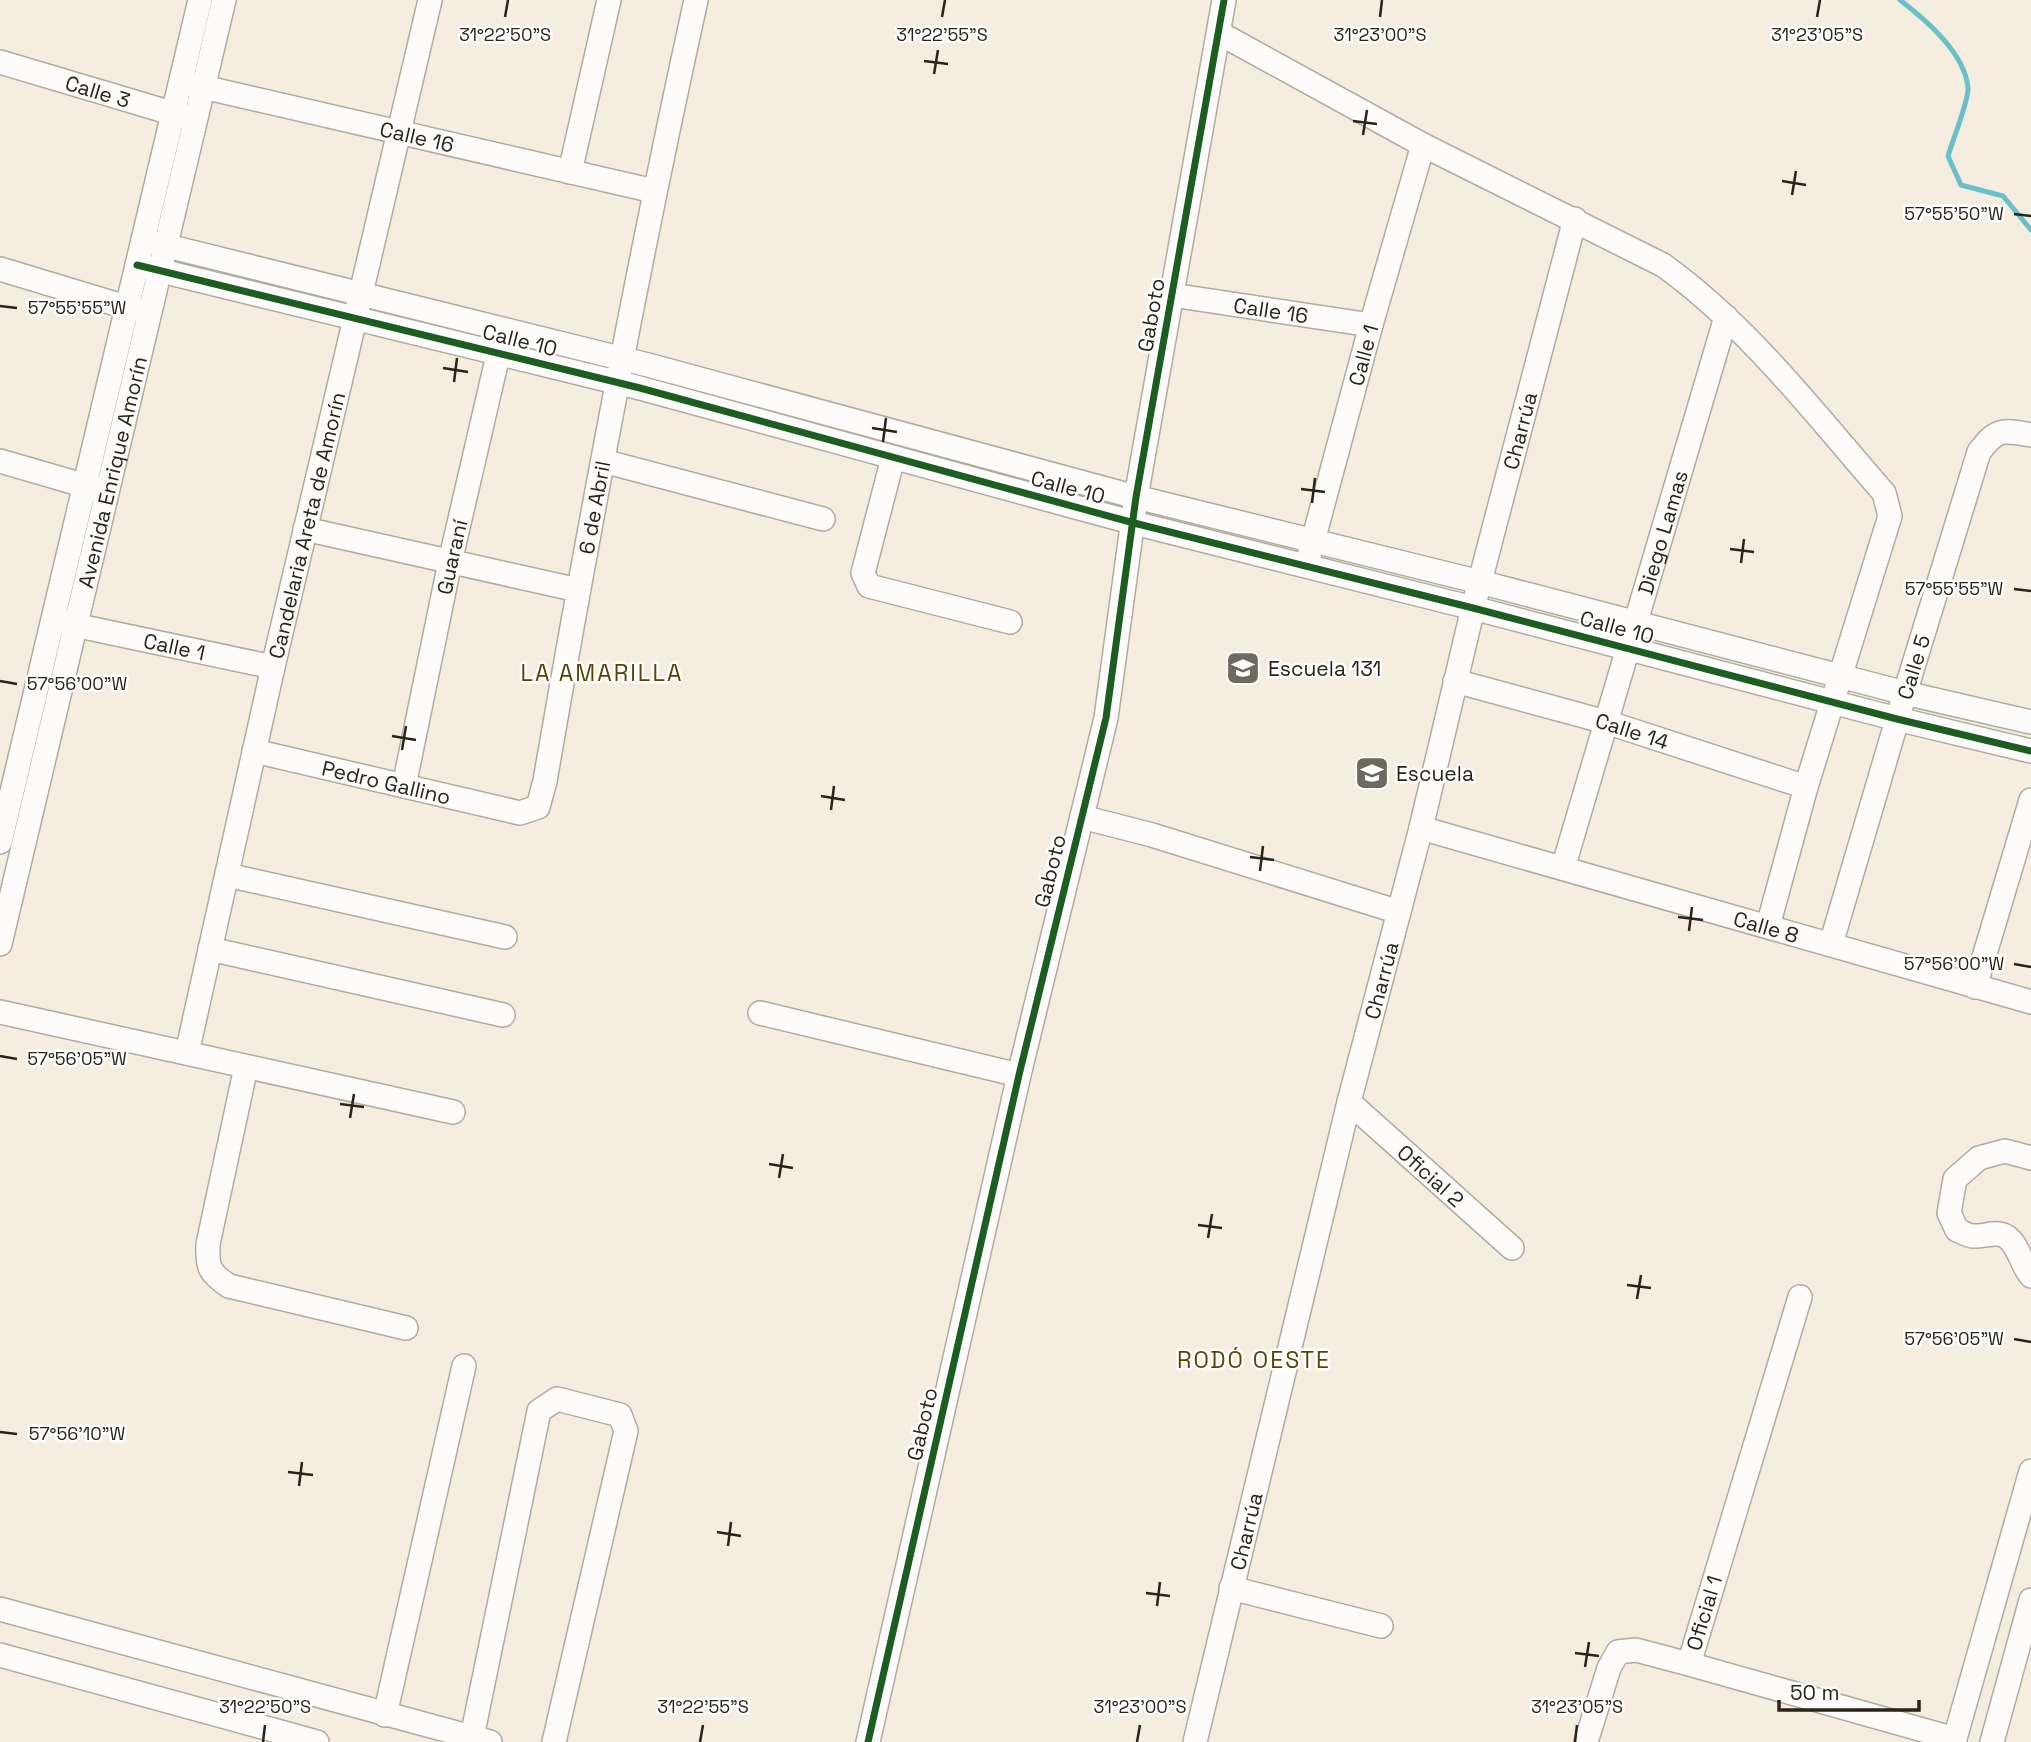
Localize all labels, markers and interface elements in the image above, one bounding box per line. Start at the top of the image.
text: 31°22'50"S [459,23,551,46]
text: 31°22'55"S [896,23,988,46]
text: 31°23'00"S [1334,23,1426,46]
text: 31°23'05"S [1771,23,1863,46]
street label: Calle 3 [62,69,133,113]
street label: Calle 16 [377,115,457,158]
text: 57°55'50"W [1904,202,2004,225]
street label: Gaboto [1131,276,1171,354]
street label: Calle 16 [1232,291,1310,329]
text: 57°55'55"W [28,296,127,319]
street label: Calle 10 [480,318,560,362]
street label: Calle 1 [1342,321,1384,389]
street label: Avenida Enrique Amorín [71,354,152,591]
street label: Candelaria Areta de Amorín [262,389,351,661]
street label: Charrúa [1496,389,1543,472]
street label: 6 de Abril [572,458,616,556]
street label: Calle 10 [1028,464,1108,510]
street label: Diego Lamas [1631,467,1693,598]
street label: Guaraní [430,516,473,597]
text: 57°55'55"W [1905,577,2004,600]
street label: Calle 10 [1577,604,1657,650]
street label: Calle 1 [141,627,208,666]
street label: Calle 5 [1890,631,1936,703]
school or university icon: Escuela 131 [1224,649,1262,687]
place label: Escuela 131 [1268,655,1381,682]
district label: LA AMARILLA [521,658,683,688]
text: 57°56'00"W [27,672,127,695]
street label: Calle 14 [1593,706,1672,755]
street label: Pedro Gallino [319,754,454,810]
school or university icon: Escuela [1353,754,1391,792]
place label: Escuela [1396,760,1474,787]
street label: Gaboto [1028,832,1072,910]
street label: Calle 8 [1730,904,1802,949]
street label: Charrúa [1358,939,1404,1022]
text: 57°56'00"W [1904,952,2004,975]
text: 57°56'05"W [27,1047,127,1070]
street label: Oficial 2 [1392,1138,1470,1212]
text: 57°56'05"W [1904,1327,2004,1350]
district label: RODÓ OESTE [1177,1345,1331,1375]
street label: Gaboto [900,1385,944,1463]
text: 57°56'10"W [29,1422,125,1445]
street label: Charrúa [1223,1489,1268,1573]
street label: Oficial 1 [1680,1572,1728,1654]
scale bar [1779,1668,1919,1712]
text: 50 m [1790,1679,1840,1706]
text: 31°22'50"S [219,1695,311,1718]
text: 31°22'55"S [657,1695,749,1718]
text: 31°23'00"S [1094,1695,1186,1718]
text: 31°23'05"S [1531,1695,1623,1718]

